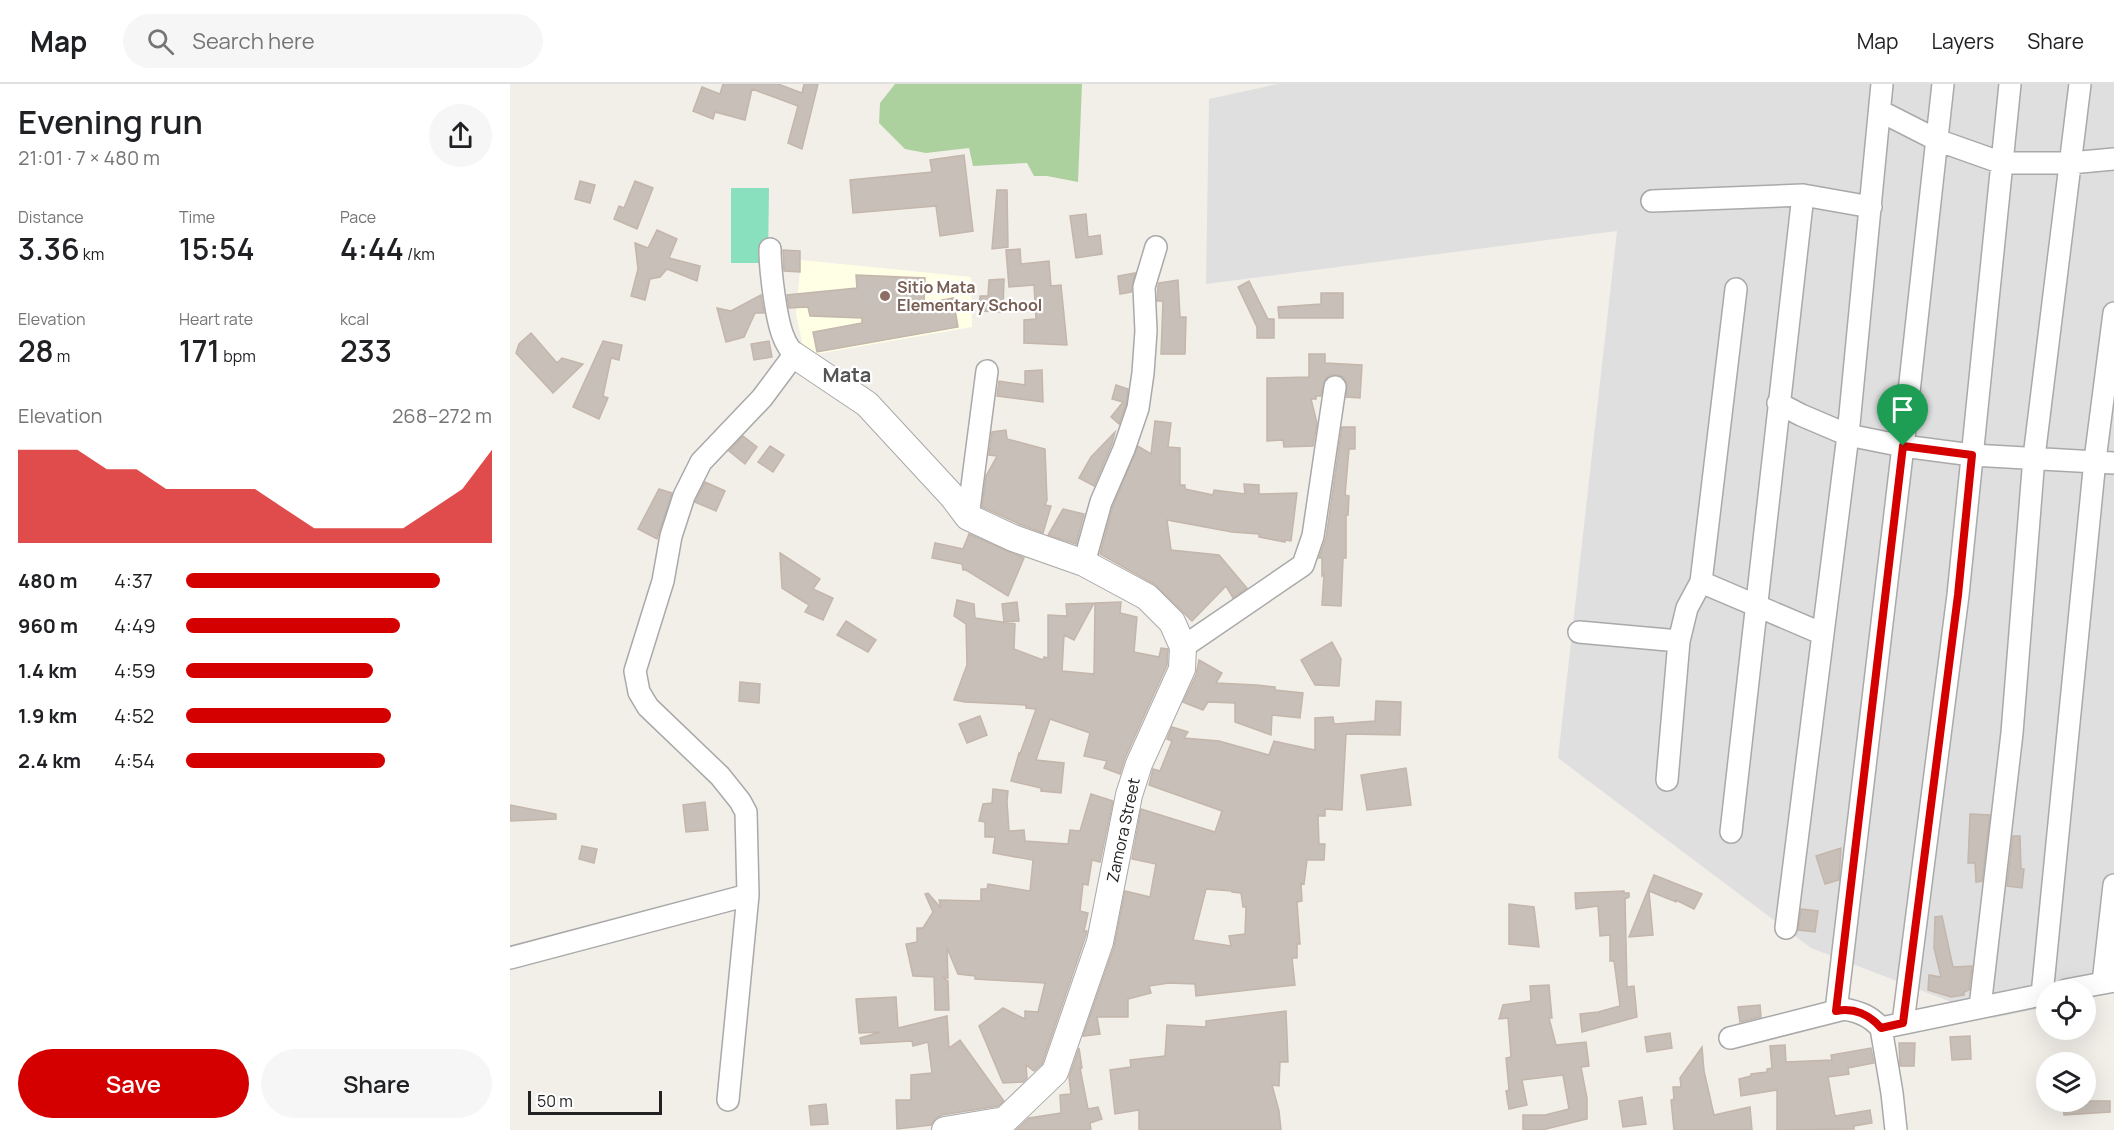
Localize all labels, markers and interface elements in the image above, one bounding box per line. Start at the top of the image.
search box [123,14,543,68]
text: Map [30,22,87,60]
icon: search [144,25,177,58]
text: Search here [192,26,315,56]
text: Map [1857,27,1898,55]
text: Layers [1931,27,1994,55]
text: Share [2027,27,2084,55]
text: Evening run [18,99,203,144]
button: share [429,104,492,167]
text: 21:01 · 7 × 480 m [18,144,160,171]
text: Distance [18,206,84,228]
text: Time [179,206,215,228]
text: Pace [340,206,376,228]
text: 3.36 [18,228,80,269]
text: 15:54 [179,228,255,269]
text: 4:44 [340,228,404,269]
text: km [80,243,104,265]
text: /km [404,243,435,265]
place label: Sitio Mata Elementary School [897,276,1042,316]
marker: Sitio Mata Elementary School [878,289,892,303]
text: Elevation [18,308,86,330]
text: Heart rate [179,308,253,330]
text: kcal [340,308,369,330]
text: 28 [18,330,54,371]
text: 171 [179,330,220,371]
text: 233 [340,330,392,371]
text: m [54,345,70,367]
text: bpm [220,345,256,367]
district label: Mata [823,361,871,388]
pin [1877,384,1928,446]
icon: arrive [1886,393,1919,426]
text: Elevation [18,402,102,429]
text: 268–272 m [392,402,492,429]
text: 480 m [18,567,78,594]
text: 4:37 [114,567,153,594]
text: 960 m [18,612,78,639]
text: 4:49 [114,612,156,639]
text: 1.4 km [18,657,77,684]
text: 4:59 [114,657,156,684]
text: 1.9 km [18,702,77,729]
text: 4:52 [114,702,154,729]
text: 2.4 km [18,747,81,774]
text: 4:54 [114,747,155,774]
street label: Zamora Street [1101,776,1145,884]
map controls [2036,980,2096,1112]
button: locate [2036,980,2096,1040]
button: Save [18,1049,249,1118]
button: Share [261,1049,492,1118]
button: layers [2036,1052,2096,1112]
scale bar [528,1088,662,1116]
text: 50 m [537,1090,573,1112]

